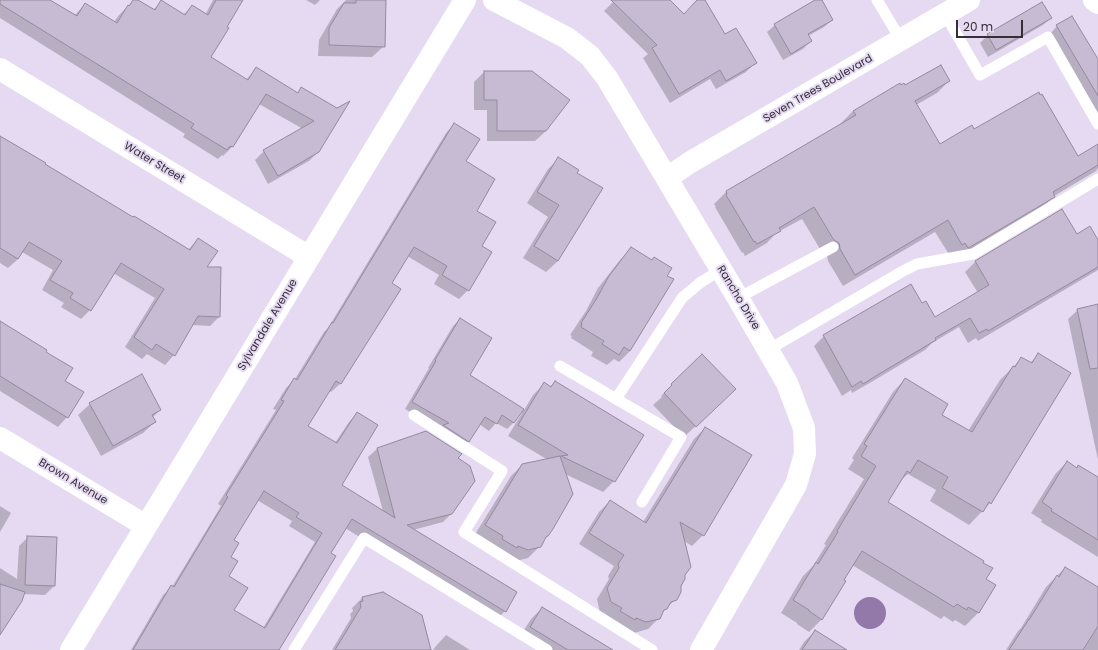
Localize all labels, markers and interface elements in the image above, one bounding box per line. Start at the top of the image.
scale bar [958,12,1025,38]
text: 20 m [963,18,993,35]
street label: Seven Trees Boulevard [761,52,875,126]
street label: Water Street [121,140,187,186]
street label: Rancho Drive [714,264,762,332]
street label: Sylvandale Avenue [235,277,301,373]
street label: Brown Avenue [36,456,110,508]

